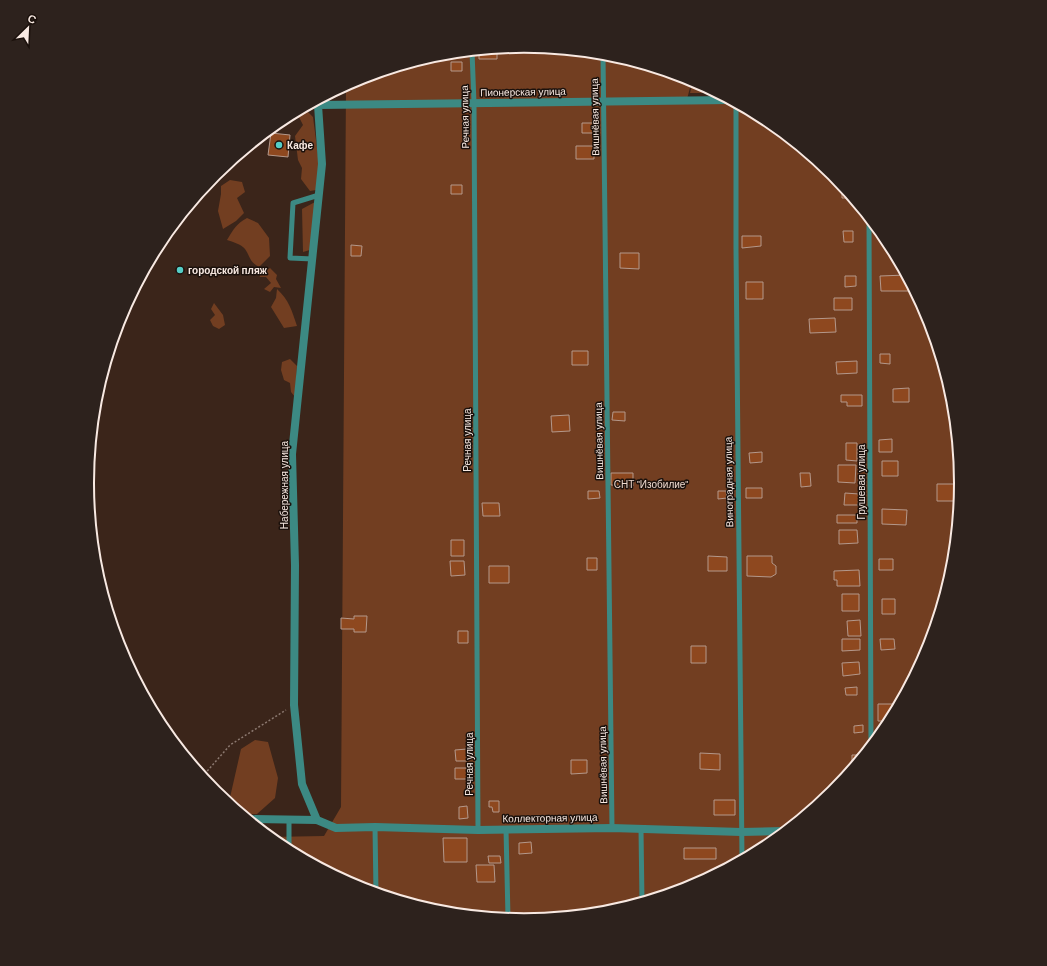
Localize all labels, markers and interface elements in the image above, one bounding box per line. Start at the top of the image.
north arrow [8,8,48,48]
text: С [26,11,39,27]
street label: Вишнёвая улица [588,78,602,156]
street label: Речная улица [458,85,472,149]
street label: Пионерская улица [480,85,566,99]
place label: Кафе [287,139,313,152]
marker: Кафе [274,140,284,150]
place label: городской пляж [188,264,268,277]
marker: городской пляж [175,265,185,275]
street label: Вишнёвая улица [592,402,606,480]
street label: Речная улица [461,408,474,472]
street label: Виноградная улица [722,436,736,527]
street label: Набережная улица [278,440,291,529]
street label: Грушевая улица [855,444,868,520]
park label: СНТ "Изобилие" [614,478,688,491]
street label: Вишнёвая улица [596,726,610,804]
street label: Речная улица [463,732,476,796]
street label: Коллекторная улица [502,811,598,825]

